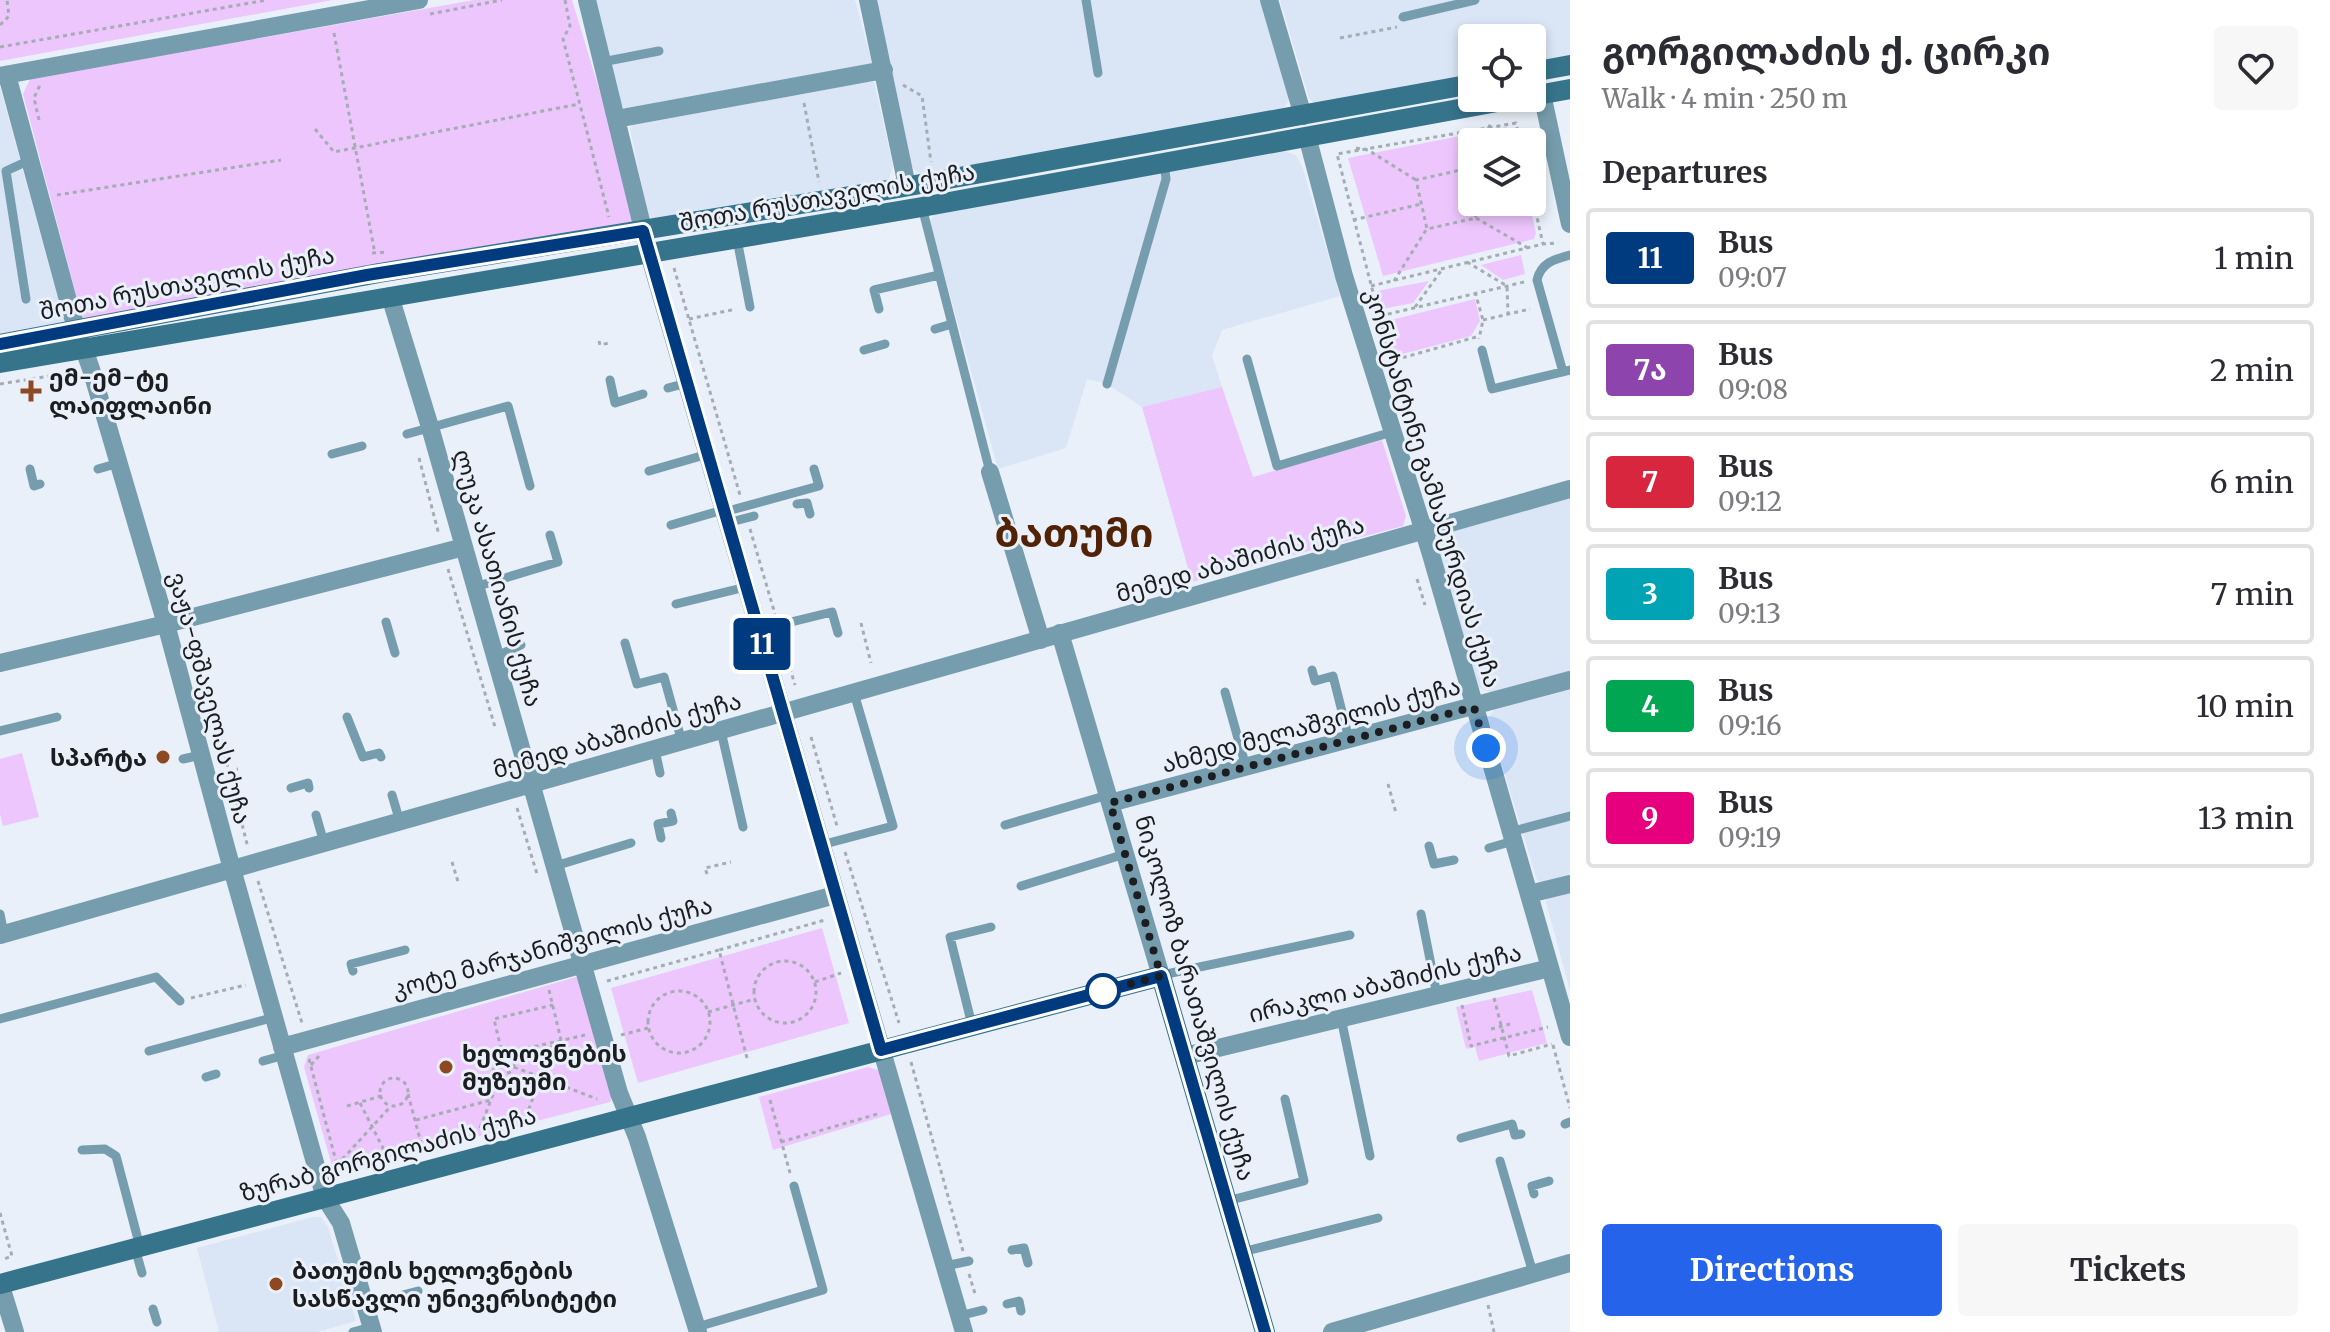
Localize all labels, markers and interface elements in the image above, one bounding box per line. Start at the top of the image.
map controls [1458,24,1546,216]
button: locate [1458,24,1546,112]
button: heart [2214,26,2298,110]
text: გორგილაძის ქ. ცირკი [1602,28,2051,75]
text: Walk · 4 min · 250 m [1602,82,1848,115]
button: layers [1458,128,1546,216]
text: Departures [1602,153,1768,191]
street label: შოთა რუსთაველის ქუჩა [677,156,977,238]
text: Bus [1718,223,1774,261]
street label: შოთა რუსთაველის ქუჩა [37,239,337,327]
text: 1 min [2214,239,2294,277]
text: 11 [1637,240,1663,276]
text: 09:07 [1718,261,1787,294]
street label: კონსტანტინე გამსახურდიას ქუჩა [1357,285,1509,691]
text: Bus [1718,335,1774,373]
text: 2 min [2210,351,2294,389]
text: 7ა [1633,352,1667,388]
place label: ემ-ემ-ტე ლაიფლაინი [49,362,212,421]
text: 09:08 [1718,373,1788,406]
marker: ემ-ემ-ტე ლაიფლაინი [20,380,42,402]
street label: ლუკა ასათიანის ქუჩა [446,446,550,710]
text: Bus [1718,447,1774,485]
text: 6 min [2209,463,2294,501]
text: 7 [1642,464,1658,500]
text: 09:12 [1718,485,1782,518]
district label: ბათუმი [994,508,1154,558]
street label: მემედ აბაშიძის ქუჩა [1112,509,1368,609]
text: Bus [1718,559,1774,597]
street label: ვაჟა-ფშაველას ქუჩა [161,568,259,828]
text: 7 min [2210,575,2294,613]
text: 3 [1642,576,1658,612]
text: 09:13 [1718,597,1781,630]
line badge: 11 [726,618,798,670]
text: 11 [749,626,775,662]
street label: ახმედ მელაშვილის ქუჩა [1158,670,1464,780]
text: Bus [1718,671,1774,709]
street label: მემედ აბაშიძის ქუჩა [489,685,745,785]
text: 10 min [2196,687,2294,725]
text: 4 [1641,688,1659,724]
text: 09:16 [1718,709,1782,742]
your location [1466,728,1506,768]
place label: სპარტა [50,742,147,773]
marker: სპარტა [154,748,172,766]
text: Bus [1718,783,1774,821]
text: 13 min [2198,799,2294,837]
text: 9 [1641,800,1659,836]
street label: ნიკოლოზ ბარათაშვილის ქუჩა [1128,812,1262,1184]
text: 09:19 [1718,821,1782,854]
street label: კოტე მარჯანიშვილის ქუჩა [388,889,716,1005]
street label: ირაკლი აბაშიძის ქუჩა [1246,936,1524,1030]
unlabelled marker [1086,974,1120,1008]
place label: ხელოვნების მუზეუმი [462,1038,627,1097]
marker: ხელოვნების მუზეუმი [437,1058,455,1076]
street label: ზურაბ გორგილაძის ქუჩა [236,1100,540,1208]
button: Directions [1602,1224,1942,1316]
button: Tickets [1958,1224,2298,1316]
place label: ბათუმის ხელოვნების სასწავლი უნივერსიტეტი [292,1255,617,1314]
marker: ბათუმის ხელოვნების სასწავლი უნივერსიტეტი [267,1275,285,1293]

